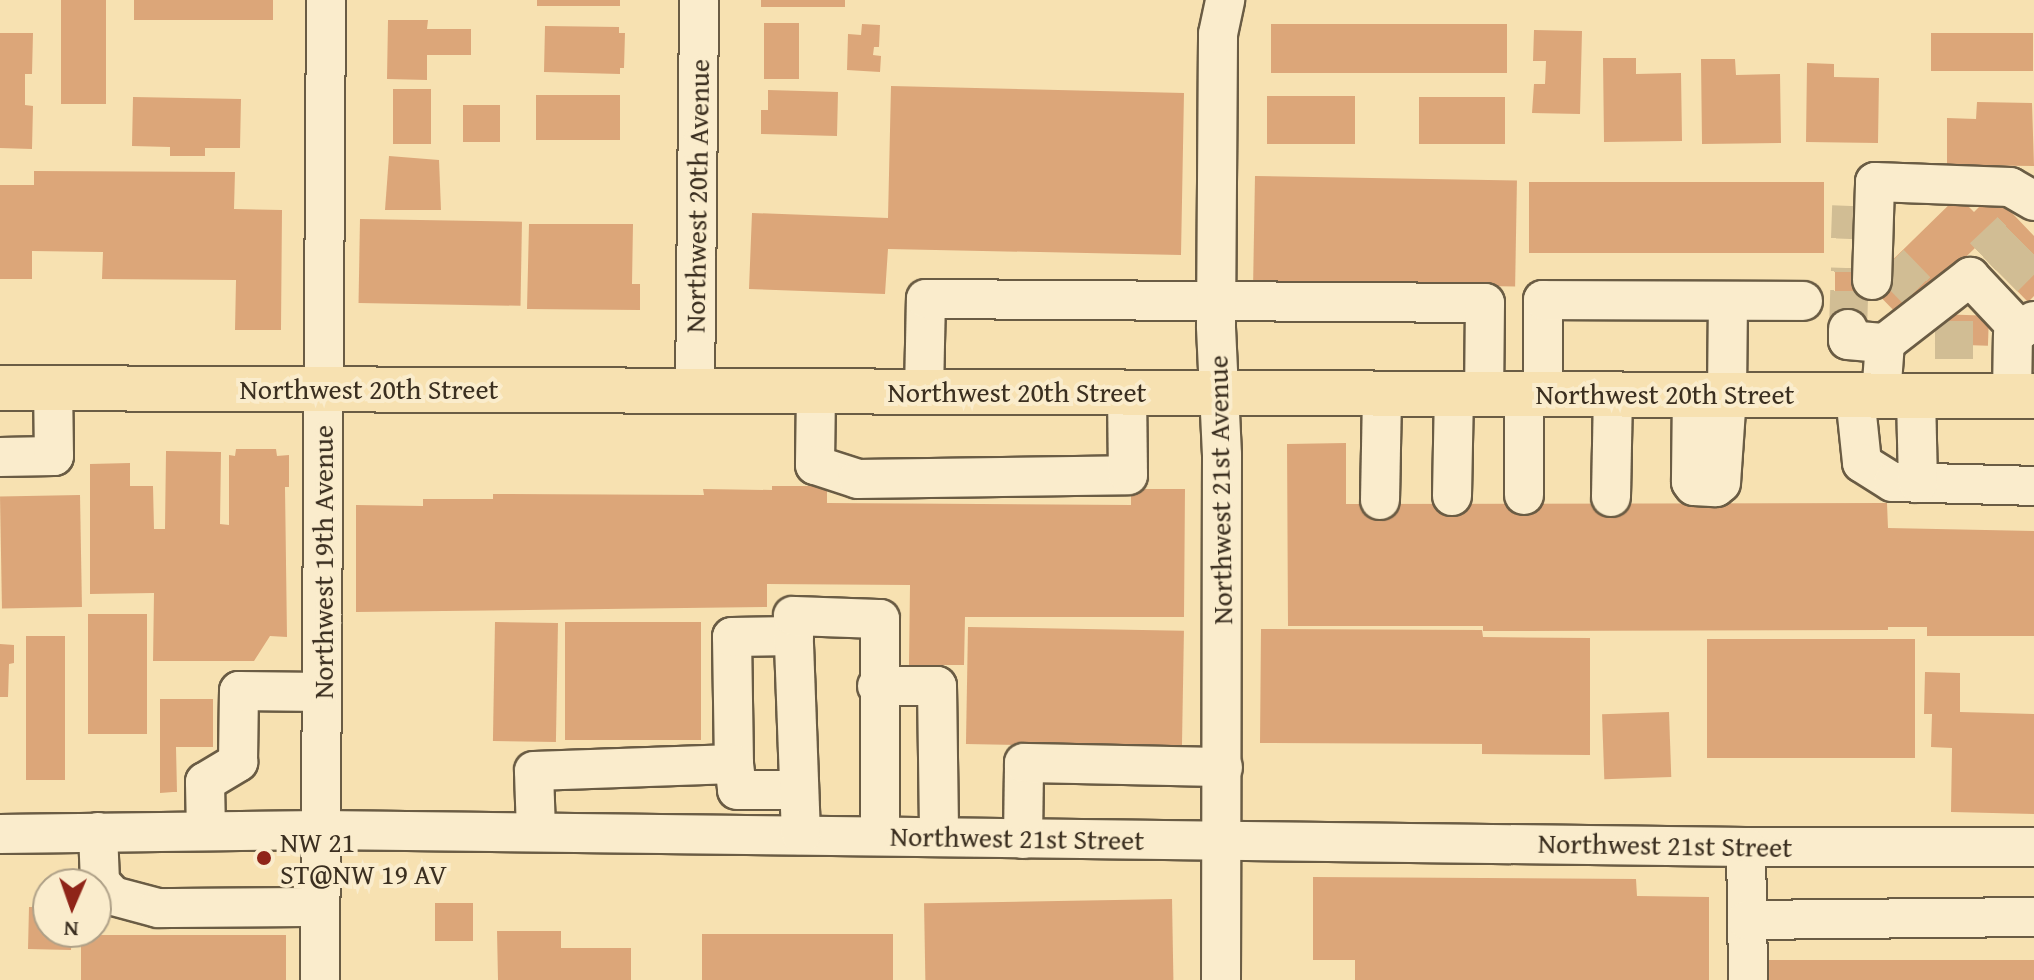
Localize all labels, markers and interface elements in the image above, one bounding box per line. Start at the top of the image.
street label: Northwest 20th Avenue [678,59,716,333]
street label: Northwest 21st Avenue [1201,355,1239,625]
street label: Northwest 20th Street [240,372,498,406]
street label: Northwest 20th Street [888,375,1146,409]
street label: Northwest 20th Street [1536,377,1794,411]
street label: Northwest 19th Avenue [306,425,340,699]
street label: Northwest 21st Street [890,819,1144,857]
place label: NW 21 ST@NW 19 AV [280,825,447,891]
street label: Northwest 21st Street [1538,826,1792,864]
marker: NW 21 ST@NW 19 AV [255,849,273,867]
north arrow [32,868,112,948]
text: N [63,914,79,946]

